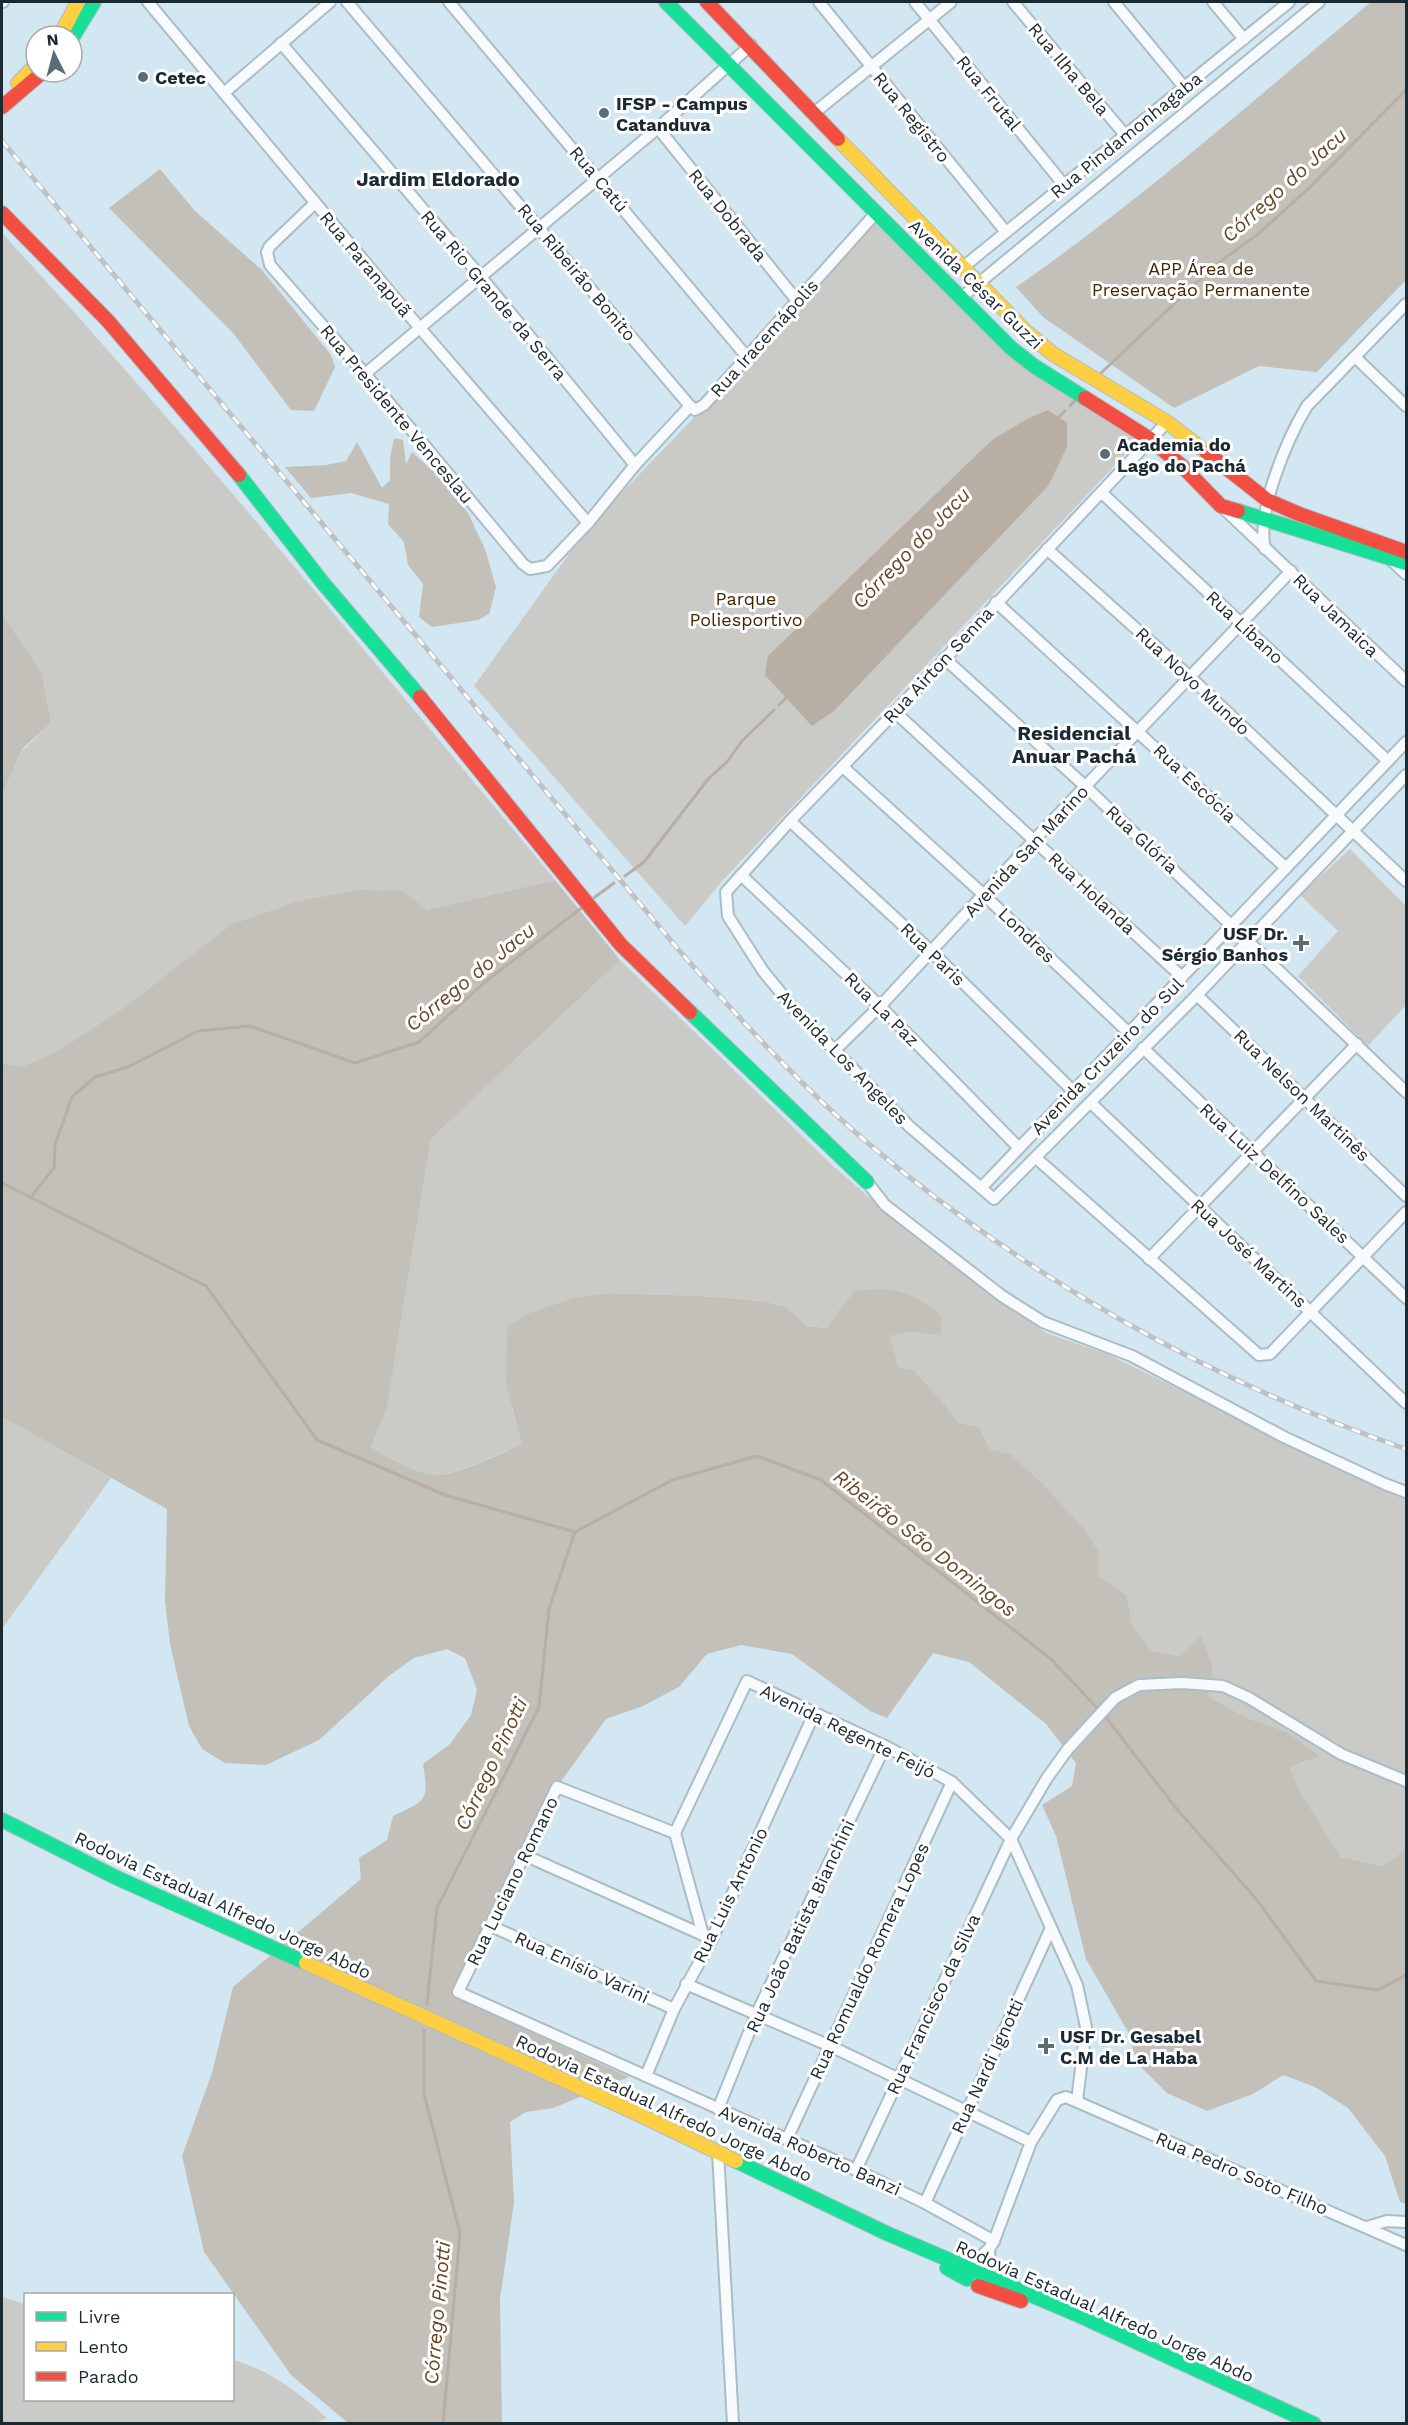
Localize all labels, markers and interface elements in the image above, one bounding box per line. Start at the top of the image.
street label: Rua Ilha Bela [1024,18,1114,120]
north arrow [24,24,84,84]
text: N [46,30,59,50]
street label: Rua Frutal [952,51,1026,135]
place label: Cetec [155,67,206,88]
street label: Rua Pindamonhagaba [1046,67,1206,203]
street label: Rua Registro [869,68,955,166]
marker: Cetec [136,70,150,84]
place label: IFSP - Campus Catanduva [616,93,748,135]
marker: IFSP - Campus Catanduva [597,106,611,120]
water label: Córrego do Jacu [1217,123,1351,247]
street label: Rua Catú [565,142,633,216]
street label: Rua Dobrada [684,165,772,265]
district label: Jardim Eldorado [356,167,520,191]
street label: Rua Ribeirão Bonito [513,199,641,345]
street label: Rua Rio Grande da Serra [417,206,571,384]
street label: Rua Paranapuã [316,207,416,321]
street label: Avenida César Guzzi [905,215,1047,353]
park label: APP Área de Preservação Permanente [1092,258,1310,300]
street label: Rua Iracemápolis [706,275,822,401]
street label: Rua Presidente Venceslau [316,320,478,508]
place label: Academia do Lago do Pachá [1117,434,1246,476]
marker: Academia do Lago do Pachá [1098,447,1112,461]
water label: Córrego do Jacu [847,482,975,614]
street label: Rua Jamaica [1289,569,1383,661]
street label: Rua Líbano [1202,586,1288,668]
park label: Parque Poliesportivo [689,588,803,630]
street label: Rua Airton Senna [879,602,997,728]
street label: Rua Novo Mundo [1132,623,1254,739]
district label: Residencial Anuar Pachá [1012,721,1136,768]
street label: Rua Escócia [1149,739,1241,827]
street label: Avenida San Marino [959,781,1093,921]
street label: Rua Glória [1102,800,1182,878]
street label: Rua Holanda [1044,847,1140,939]
street label: Londres [994,903,1060,967]
water label: Córrego do Jacu [401,918,539,1036]
street label: Rua Paris [896,918,970,990]
place label: USF Dr. Sérgio Banhos [1162,923,1288,965]
marker: USF Dr. Sérgio Banhos [1292,934,1310,952]
street label: Rua La Paz [841,968,923,1050]
street label: Avenida Cruzeiro do Sul [1027,973,1188,1139]
street label: Avenida Los Angeles [773,985,913,1129]
street label: Rua Nelson Martinês [1230,1025,1374,1165]
street label: Rua Luiz Delfino Sales [1196,1098,1354,1248]
street label: Rua José Martins [1187,1194,1311,1312]
water label: Ribeirão São Domingos [829,1464,1021,1622]
street label: Avenida Regente Feijó [757,1679,939,1783]
water label: Córrego Pinotti [450,1693,533,1834]
street label: Rua Luciano Romano [462,1793,562,1969]
street label: Rua João Batista Bianchini [741,1816,859,2036]
street label: Rua Luis Antonio [688,1824,772,1966]
street label: Rodovia Estadual Alfredo Jorge Abdo [72,1827,374,1983]
street label: Rua Romualdo Romera Lopes [805,1839,933,2083]
street label: Rua Francisco da Silva [882,1910,984,2098]
street label: Rua Enísio Varini [512,1927,652,2007]
street label: Rua Nardi Ignotti [947,1995,1027,2137]
place label: USF Dr. Gesabel C.M de La Haba [1060,2026,1201,2068]
street label: Rodovia Estadual Alfredo Jorge Abdo [513,2030,815,2186]
marker: USF Dr. Gesabel C.M de La Haba [1037,2037,1055,2055]
street label: Avenida Roberto Banzi [716,2100,904,2200]
street label: Rua Pedro Soto Filho [1153,2127,1331,2219]
street label: Rodovia Estadual Alfredo Jorge Abdo [953,2235,1257,2387]
water label: Córrego Pinotti [419,2240,455,2385]
legend [24,2293,234,2401]
text: Livre [78,2306,120,2327]
text: Lento [78,2336,128,2357]
text: Parado [78,2366,139,2387]

